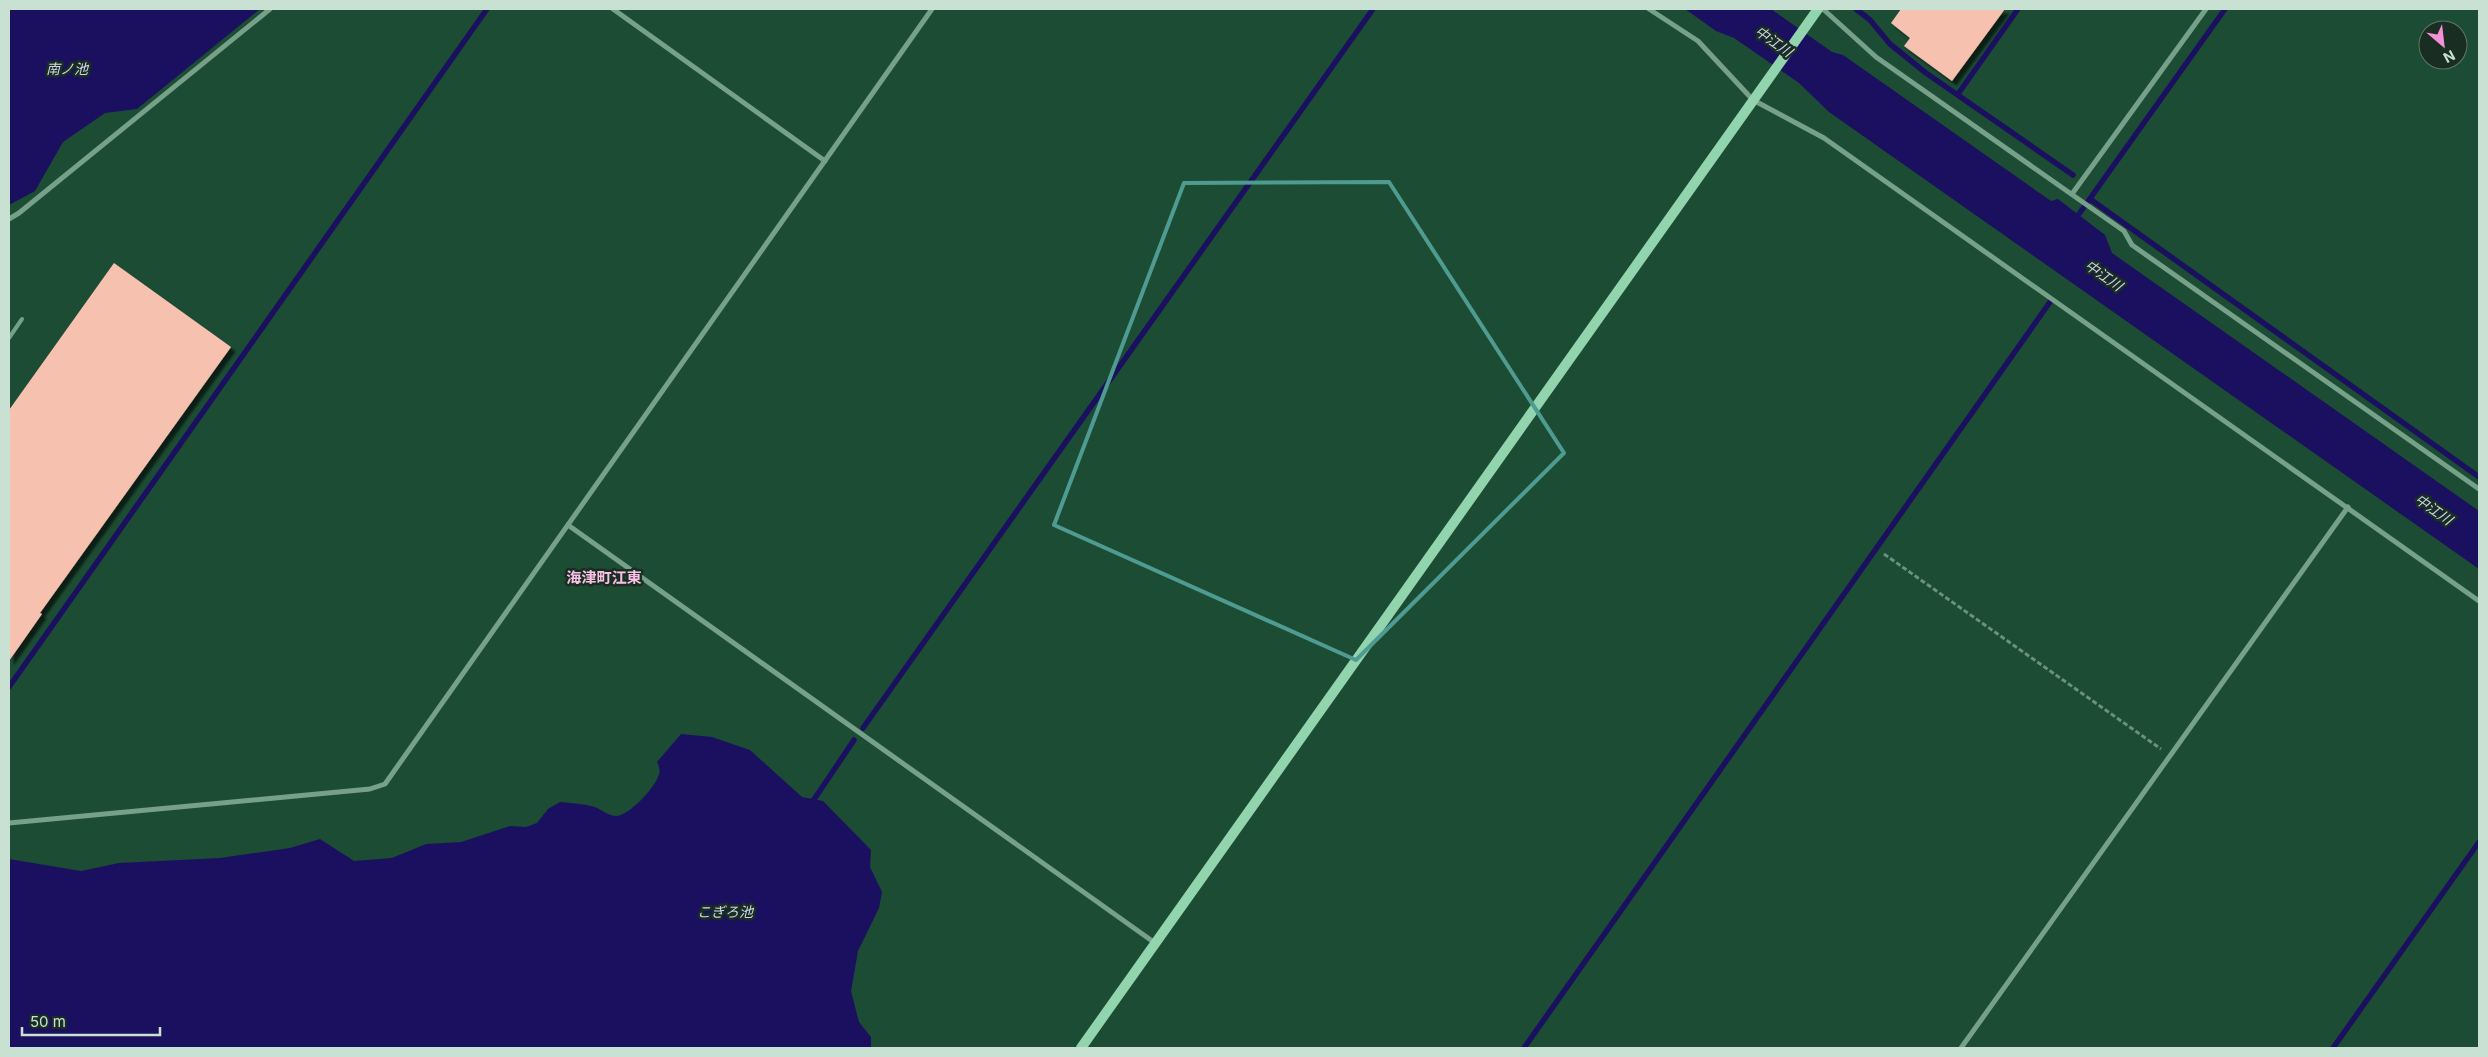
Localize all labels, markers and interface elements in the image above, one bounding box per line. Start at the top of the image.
north arrow [2418,20,2468,70]
water label: 中江川 [1752,22,1798,61]
text: N [2441,47,2458,67]
water label: 南ノ池 [46,60,90,77]
water label: 中江川 [2082,256,2128,295]
water label: 中江川 [2412,490,2458,529]
district label: 海津町江東 [566,568,642,587]
water label: こぎろ池 [697,903,755,920]
scale bar [22,1004,160,1036]
text: 50 m [30,1012,66,1031]

